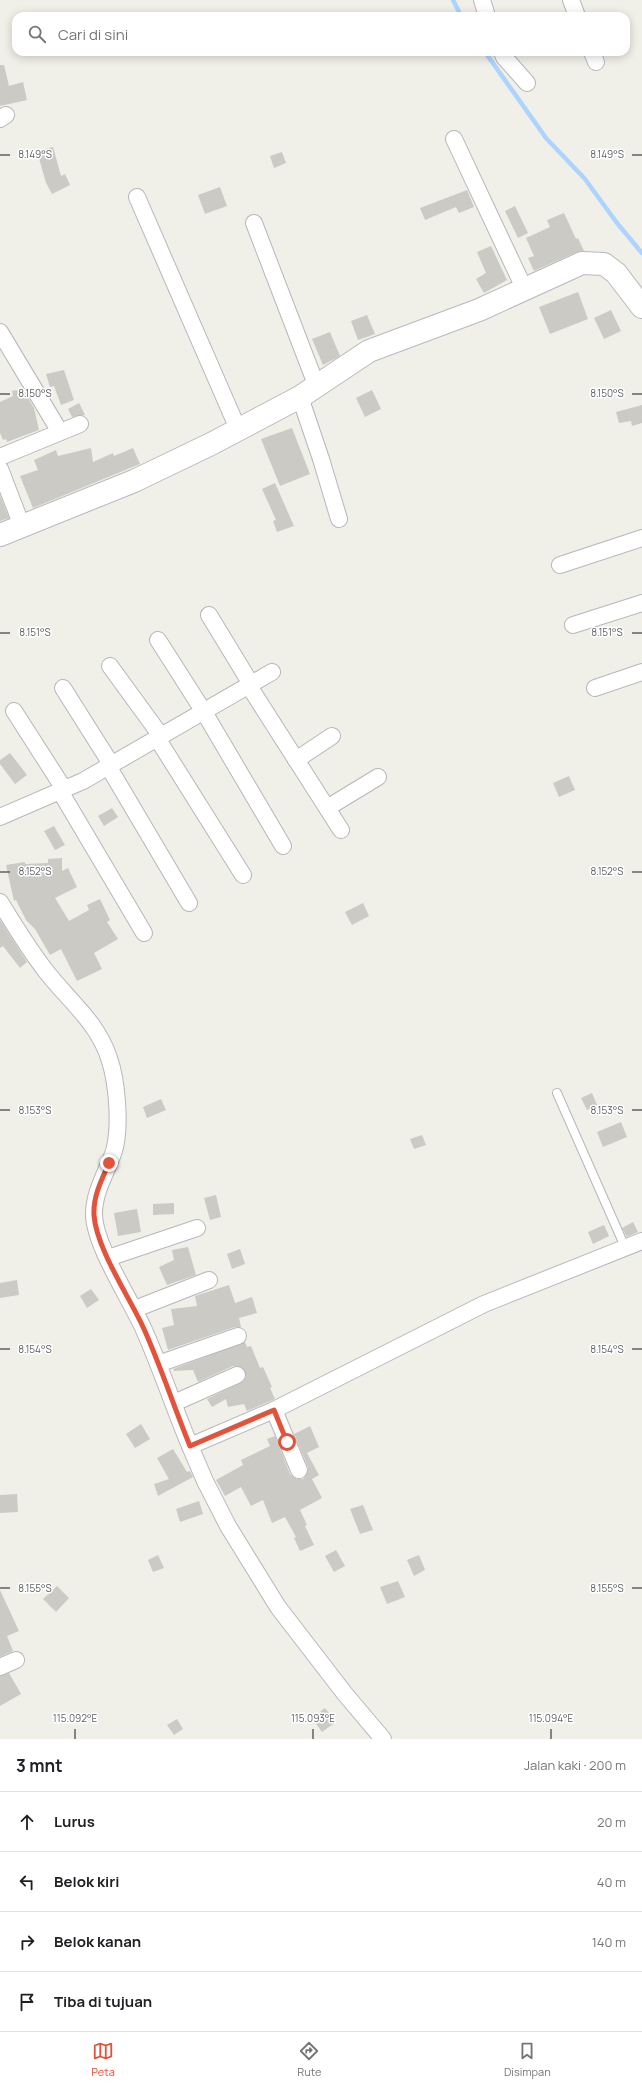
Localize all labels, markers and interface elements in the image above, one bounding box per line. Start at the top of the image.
search box [12,12,630,56]
icon: search [26,23,48,45]
text: Cari di sini [58,24,128,45]
text: 8.149°S [18,147,52,161]
text: 8.149°S [590,147,624,161]
text: 8.150°S [18,386,52,400]
text: 8.150°S [590,386,624,400]
text: 8.151°S [19,625,51,639]
text: 8.151°S [591,625,623,639]
text: 8.152°S [19,864,51,878]
text: 8.152°S [591,864,623,878]
text: 8.153°S [18,1103,52,1117]
text: 8.153°S [590,1103,624,1117]
route end [100,1154,118,1172]
text: 8.154°S [18,1342,52,1356]
text: 8.154°S [590,1342,624,1356]
route start [278,1433,296,1451]
text: 8.155°S [18,1581,52,1595]
text: 8.155°S [590,1581,624,1595]
text: 115.092°E [53,1711,97,1725]
text: 115.093°E [291,1711,335,1725]
text: 115.094°E [529,1711,574,1725]
text: 3 mnt [16,1754,63,1777]
text: Jalan kaki · 200 m [524,1756,626,1774]
icon: ahead [16,1811,38,1833]
text: Lurus [54,1811,95,1832]
text: 20 m [597,1813,626,1831]
icon: left [16,1871,38,1893]
text: Belok kiri [54,1871,120,1892]
text: 40 m [597,1873,626,1891]
icon: right [16,1931,38,1953]
text: Belok kanan [54,1931,141,1952]
text: 140 m [592,1933,626,1951]
icon: arrive [16,1991,38,2013]
text: Tiba di tujuan [54,1991,152,2012]
tab: Peta [91,2040,115,2079]
tab: Rute [297,2040,321,2079]
tab: Disimpan [504,2040,551,2079]

